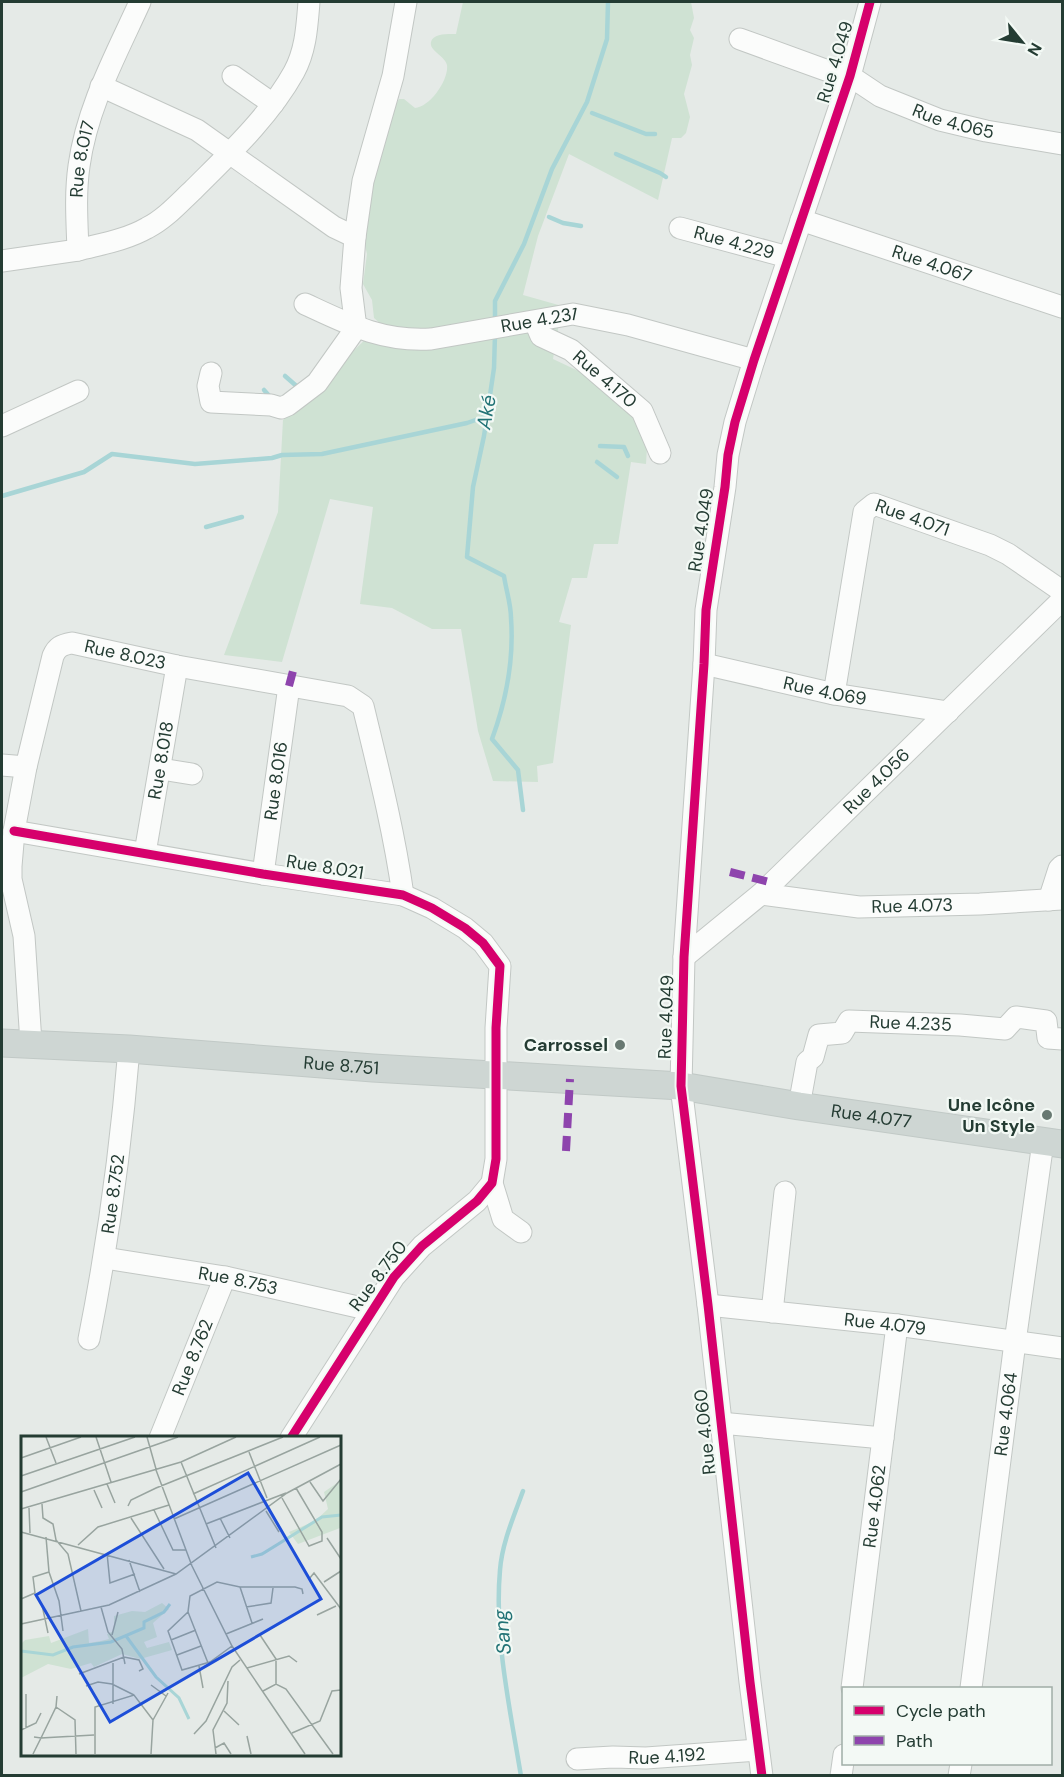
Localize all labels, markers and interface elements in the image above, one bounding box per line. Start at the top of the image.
north arrow [992,12,1052,72]
street label: Rue 4.049 [811,18,859,106]
text: N [1023,39,1047,60]
street label: Rue 4.065 [909,98,996,144]
street label: Rue 8.017 [65,118,101,198]
street label: Rue 4.229 [691,220,777,265]
street label: Rue 4.067 [889,239,975,288]
street label: Rue 4.231 [499,302,579,338]
street label: Rue 4.170 [568,345,642,413]
water label: Aké [470,393,502,432]
street label: Rue 4.049 [683,486,719,574]
street label: Rue 4.071 [872,493,953,542]
street label: Rue 8.023 [82,634,168,675]
street label: Rue 4.069 [781,671,868,711]
street label: Rue 8.018 [142,720,179,801]
street label: Rue 8.016 [259,740,293,822]
street label: Rue 4.056 [838,743,915,819]
street label: Rue 8.021 [285,849,365,885]
street label: Rue 4.073 [871,893,953,919]
street label: Rue 4.049 [653,974,679,1060]
street label: Rue 4.235 [869,1010,952,1037]
place label: Carrossel [524,1033,608,1057]
marker: Carrossel [613,1038,627,1052]
street label: Rue 8.751 [303,1051,380,1080]
place label: Une Icône Un Style [948,1093,1035,1138]
street label: Rue 4.077 [829,1099,913,1134]
marker: Une Icône Un Style [1040,1108,1054,1122]
street label: Rue 8.752 [96,1153,130,1236]
street label: Rue 8.750 [344,1236,412,1316]
street label: Rue 8.753 [197,1261,280,1301]
street label: Rue 4.079 [843,1307,928,1341]
street label: Rue 8.762 [166,1316,219,1399]
street label: Rue 4.064 [989,1371,1023,1458]
street label: Rue 4.060 [689,1388,721,1476]
inset map [21,1436,340,1756]
street label: Rue 4.062 [857,1464,892,1549]
water label: Sang [487,1607,517,1656]
legend [842,1687,1052,1765]
text: Cycle path [896,1699,986,1723]
text: Path [896,1729,933,1753]
street label: Rue 4.192 [628,1742,706,1770]

